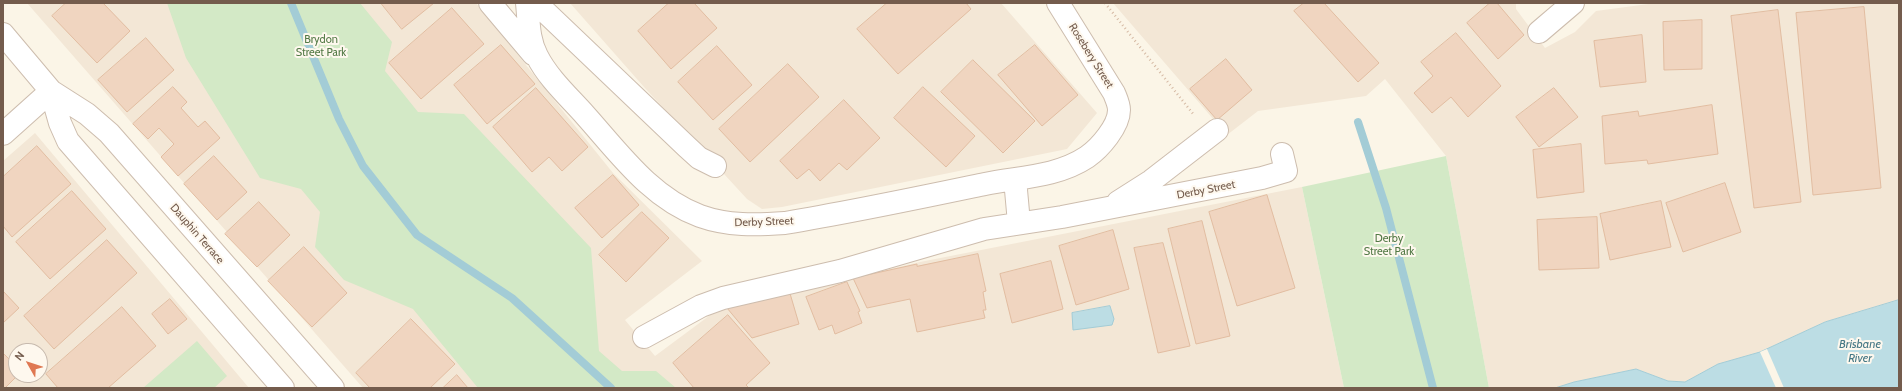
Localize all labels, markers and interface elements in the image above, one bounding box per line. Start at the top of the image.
street label: Rosebery Street [1066,21,1116,91]
park label: Brydon Street Park [296,33,346,59]
street label: Derby Street [1176,178,1236,202]
street label: Dauphin Terrace [167,201,227,267]
street label: Derby Street [734,214,794,230]
park label: Derby Street Park [1364,232,1414,258]
water label: Brisbane River [1839,337,1881,365]
north arrow [8,343,48,383]
text: N [12,349,27,364]

